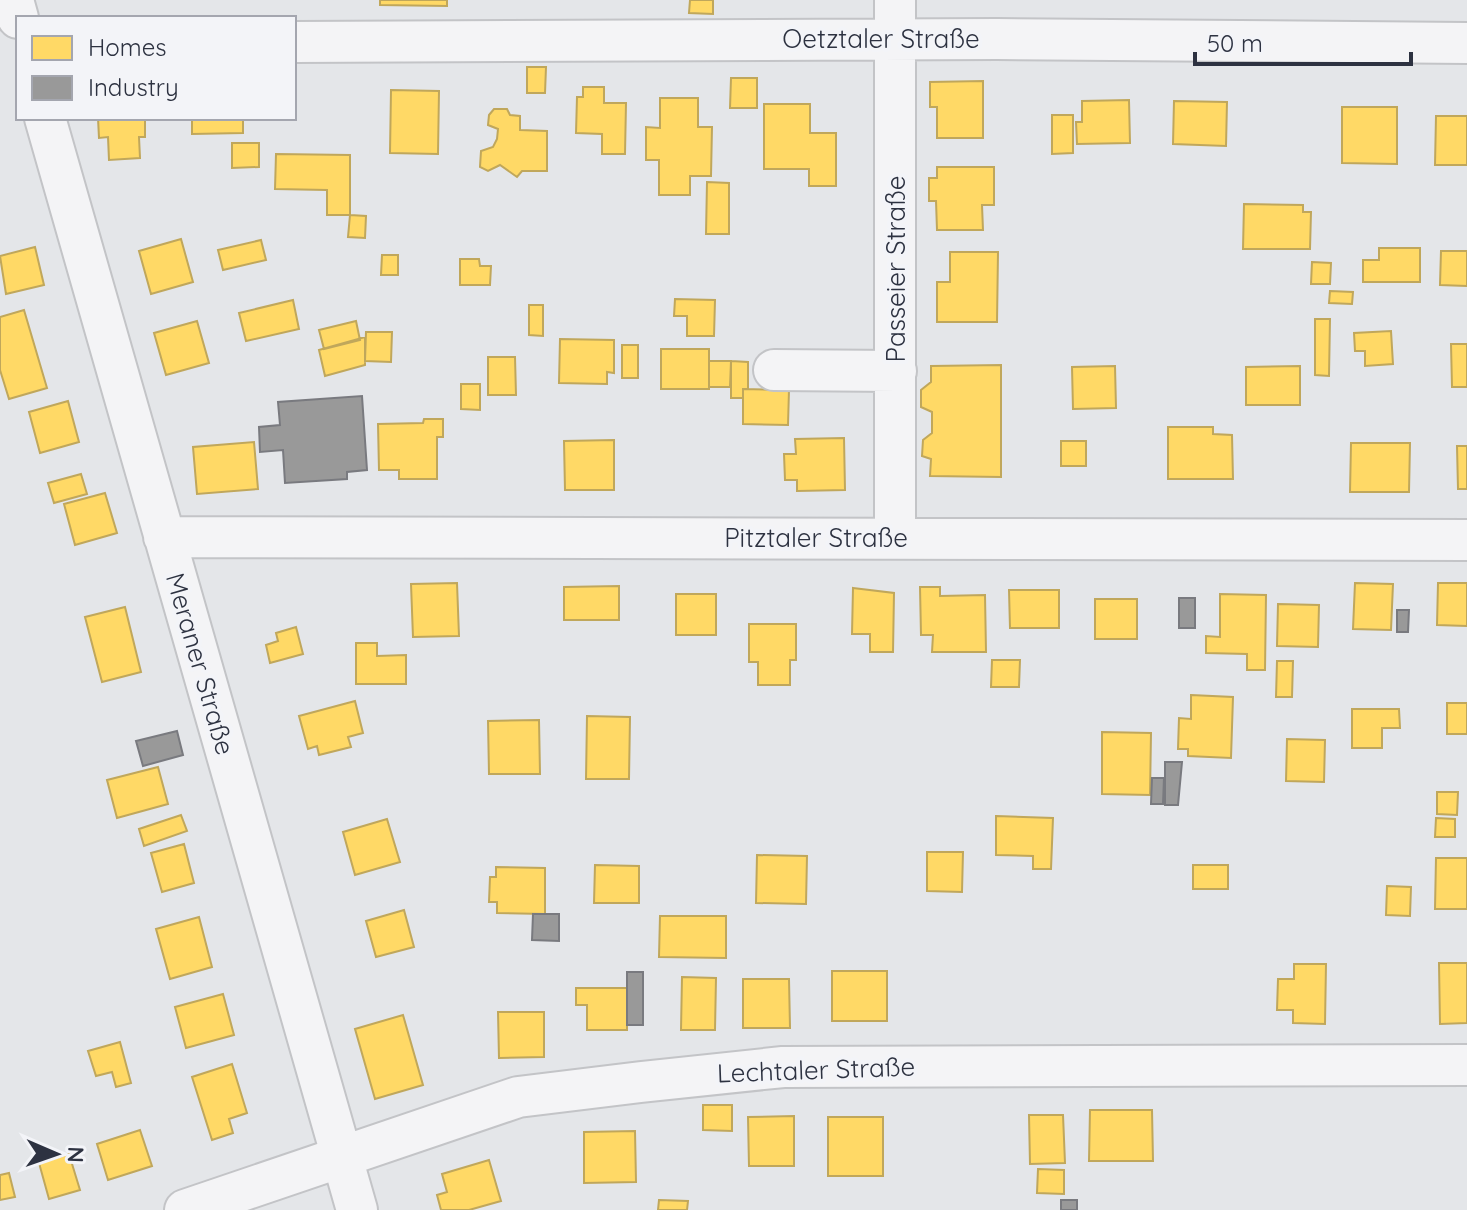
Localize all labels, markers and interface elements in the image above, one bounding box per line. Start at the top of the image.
legend [16,16,296,120]
scale bar [1195,16,1411,66]
street label: Oetztaler Straße [782,22,980,55]
text: 50 m [1207,28,1263,58]
text: Homes [88,32,166,62]
text: Industry [88,72,179,102]
street label: Passeier Straße [879,176,912,362]
street label: Pitztaler Straße [724,521,908,554]
street label: Meraner Straße [159,569,242,759]
street label: Lechtaler Straße [716,1050,916,1089]
north arrow [16,1114,96,1194]
text: N [62,1146,90,1163]

